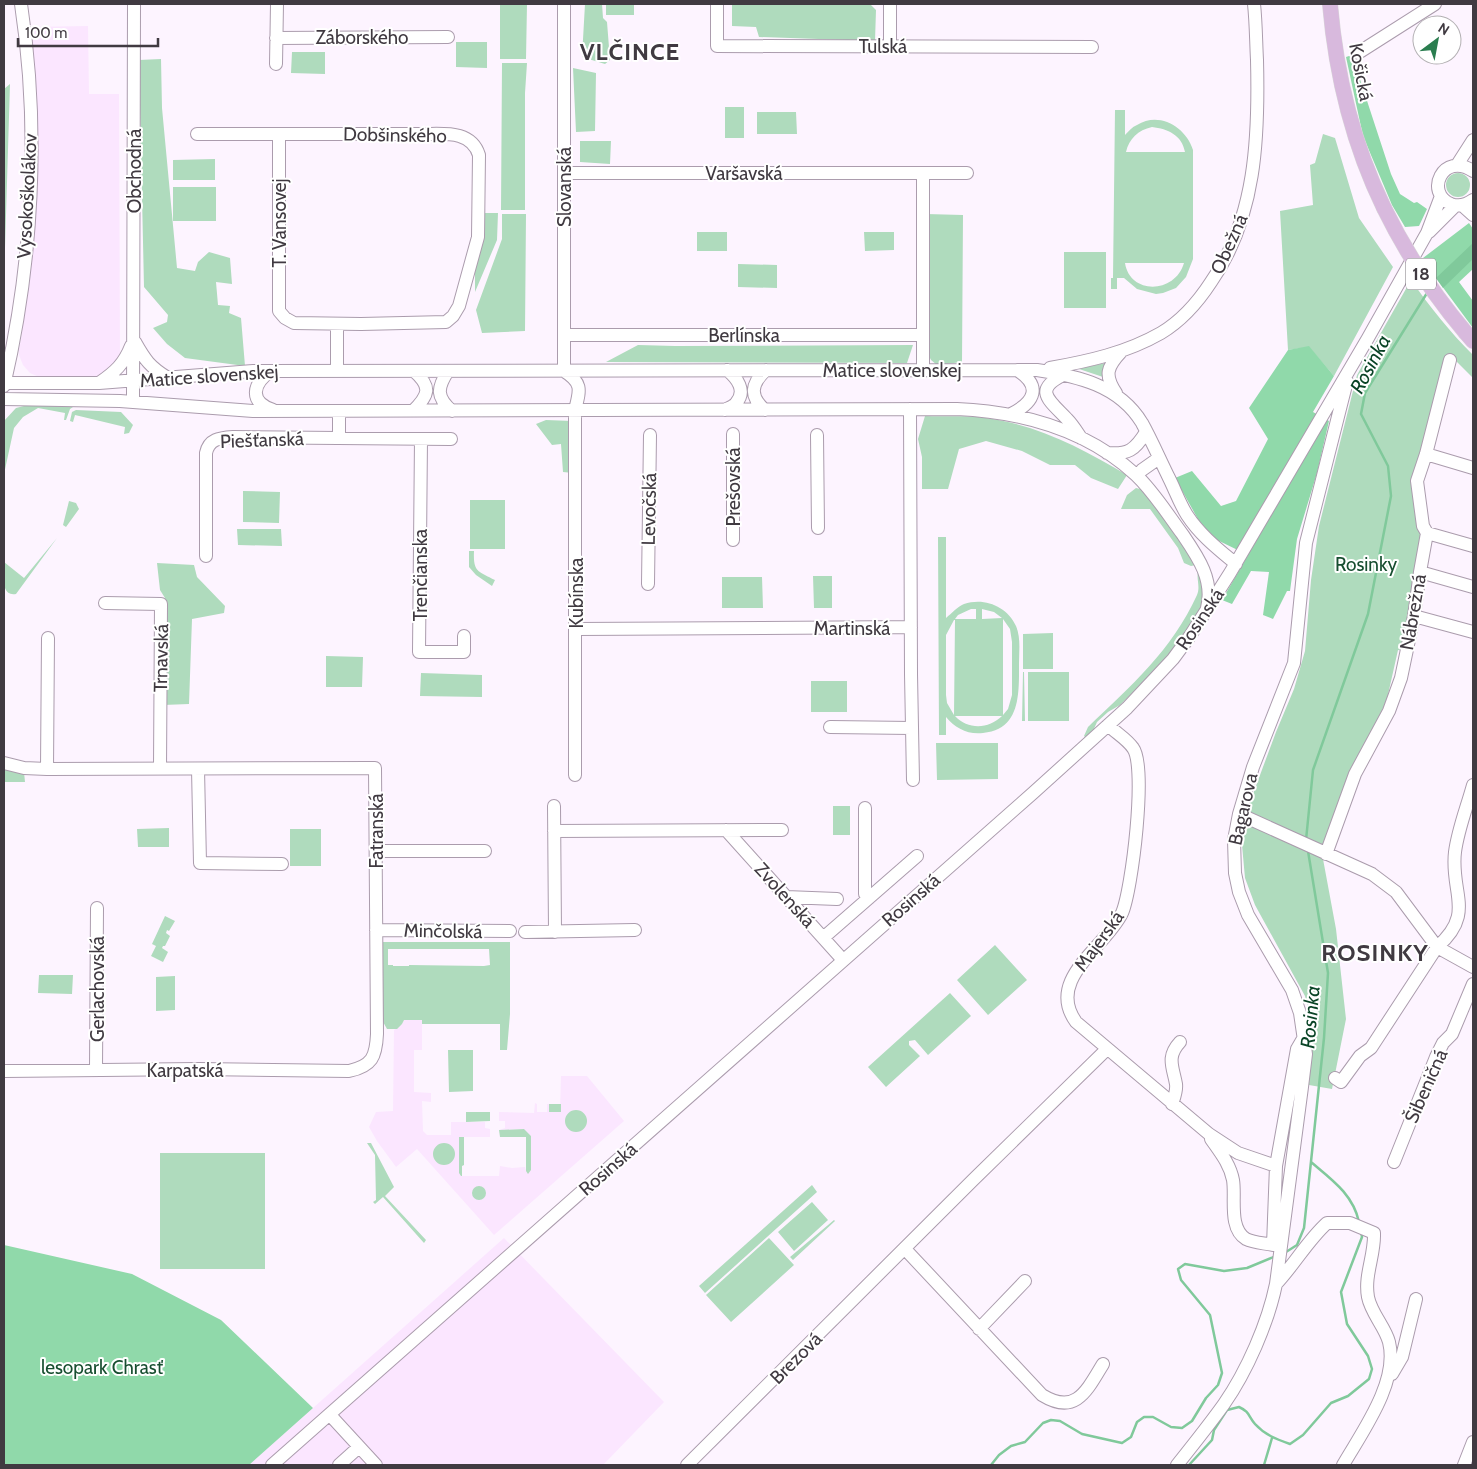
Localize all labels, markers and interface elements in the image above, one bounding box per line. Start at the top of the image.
scale bar [18,15,158,47]
north arrow [1412,15,1462,65]
text: N [1435,19,1453,39]
text: 100 m [25,24,67,42]
street label: Záborského [316,26,408,49]
street label: Tulská [859,35,907,58]
district label: VLČINCE [580,37,680,66]
street label: Košická [1344,41,1378,103]
street label: Dobšinského [343,123,447,147]
street label: Obchodná [123,129,146,213]
street label: Vysokoškolákov [12,132,42,259]
street label: Slovanská [553,147,576,227]
street label: Varšavská [705,162,783,185]
street label: T. Vansovej [268,178,291,268]
street label: Obežná [1206,210,1252,278]
road number: 18 [1406,258,1436,290]
street label: Berlínska [708,324,780,347]
water label: Rosinka [1345,331,1395,397]
street label: Matice slovenskej [823,359,961,382]
street label: Matice slovenskej [139,360,279,392]
street label: Piešťanská [220,427,304,453]
street label: Prešovská [722,447,745,527]
street label: Levočská [637,472,661,546]
street label: Trenčianska [409,529,432,621]
park label: Rosinky [1335,553,1397,576]
street label: Kubínska [565,558,588,628]
street label: Nábrežná [1395,572,1431,652]
street label: Rosinská [1171,584,1229,654]
street label: Martinská [814,617,890,640]
street label: Trnavská [149,624,173,692]
street label: Bagarova [1224,771,1262,847]
street label: Fatranská [365,793,388,869]
street label: Zvolenská [750,858,820,932]
street label: Rosinská [877,869,945,931]
street label: Majerská [1069,906,1129,976]
street label: Minčolská [403,919,483,943]
street label: Gerlachovská [86,936,109,1042]
district label: ROSINKY [1321,938,1429,967]
water label: Rosinka [1295,985,1325,1049]
street label: Šibeničná [1399,1045,1452,1126]
street label: Karpatská [146,1059,224,1082]
street label: Rosinská [574,1138,642,1200]
street label: Brezová [765,1327,827,1389]
park label: lesopark Chrasť [41,1356,164,1379]

